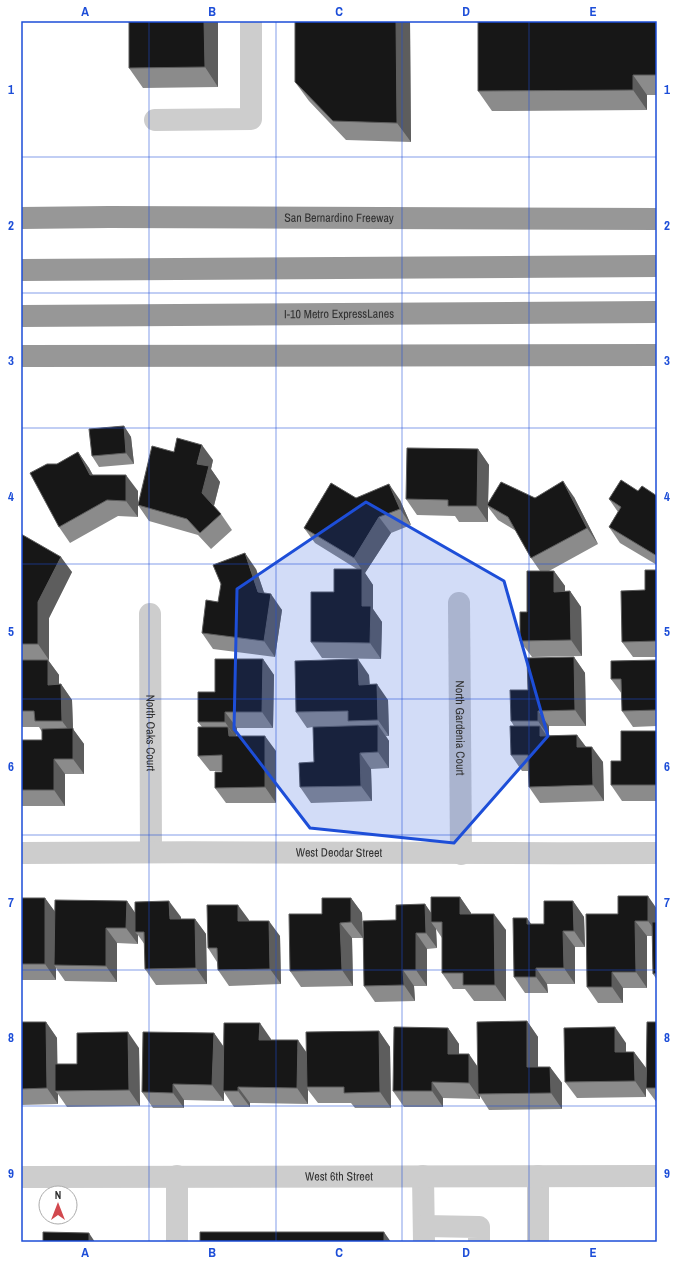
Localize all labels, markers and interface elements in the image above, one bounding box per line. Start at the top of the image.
text: A [81,3,89,20]
text: B [208,3,216,20]
text: C [335,3,343,20]
text: D [462,3,470,20]
text: E [589,3,597,20]
text: 1 [8,81,14,98]
text: 1 [664,81,670,98]
street label: San Bernardino Freeway [284,210,394,226]
text: 2 [8,217,14,234]
text: 2 [664,217,670,234]
street label: I-10 Metro ExpressLanes [284,306,394,322]
text: 3 [8,352,14,369]
text: 3 [664,352,670,369]
text: 4 [8,488,14,505]
text: 4 [664,488,670,505]
text: 5 [8,623,14,640]
text: 5 [664,623,670,640]
street label: North Gardenia Court [452,681,468,776]
street label: North Oaks Court [142,695,159,772]
text: 6 [8,758,14,775]
text: 6 [664,758,670,775]
street label: West Deodar Street [296,844,382,861]
text: 7 [8,894,14,911]
text: 7 [664,894,670,911]
text: 8 [8,1029,14,1046]
text: 8 [664,1029,670,1046]
text: 9 [8,1165,14,1182]
text: 9 [664,1165,670,1182]
street label: West 6th Street [305,1168,373,1185]
north arrow [38,1185,78,1225]
text: N [55,1188,61,1202]
text: A [81,1244,89,1261]
text: B [208,1244,216,1261]
text: C [335,1244,343,1261]
text: D [462,1244,470,1261]
text: E [589,1244,597,1261]

